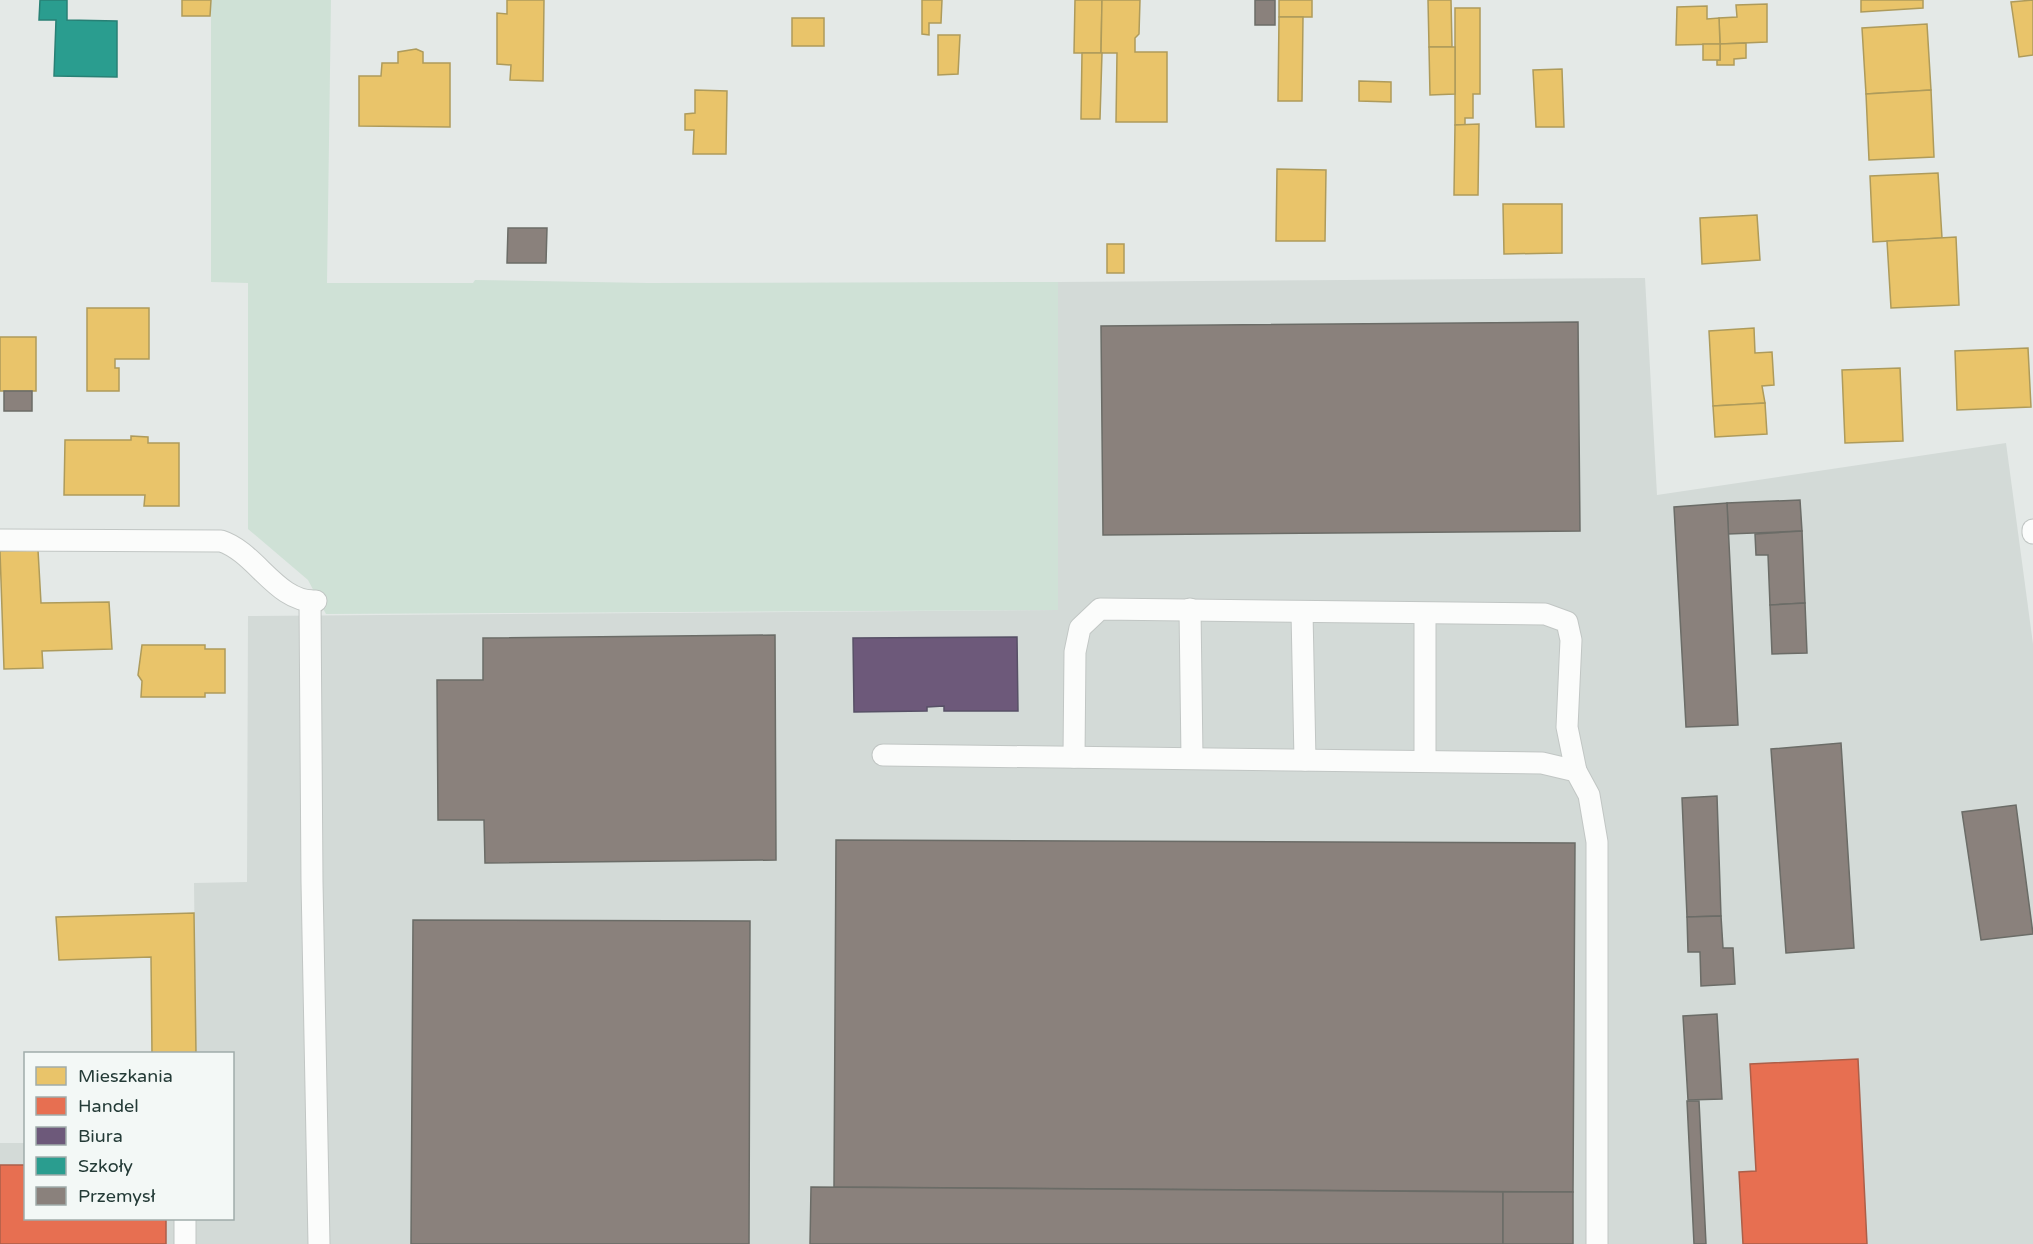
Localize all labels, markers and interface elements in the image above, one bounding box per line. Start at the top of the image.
legend [24,1052,234,1220]
text: Mieszkania [78,1065,173,1087]
text: Handel [78,1095,139,1117]
text: Biura [78,1125,123,1147]
text: Szkoły [78,1155,133,1177]
text: Przemysł [78,1185,156,1207]

